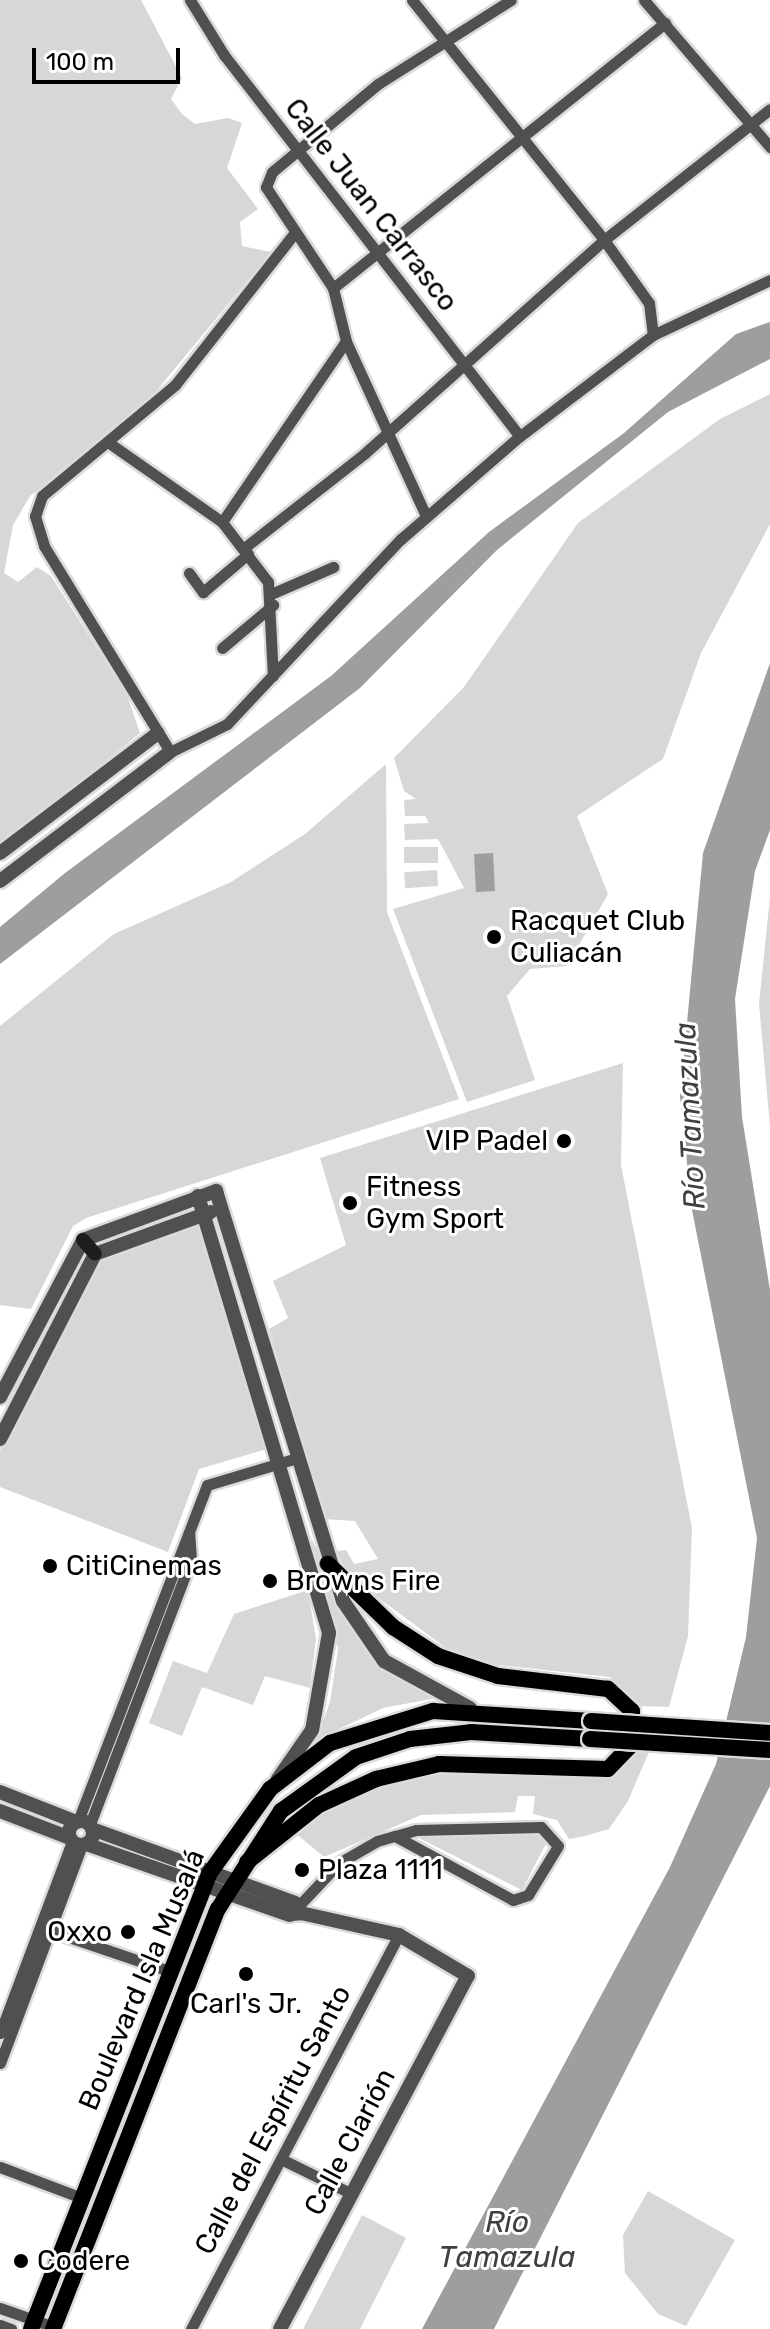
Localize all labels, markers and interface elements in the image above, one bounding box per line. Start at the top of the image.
scale bar [36,32,184,82]
text: 100 m [46,48,114,76]
street label: Calle Juan Carrasco [278,92,464,318]
place label: Racquet Club Culiacán [510,904,685,970]
marker: Racquet Club Culiacán [485,928,503,946]
water label: Río Tamazula [667,1021,713,1211]
place label: VIP Padel [425,1124,548,1158]
marker: VIP Padel [555,1132,573,1150]
place label: Fitness Gym Sport [366,1170,504,1236]
marker: Fitness Gym Sport [341,1194,359,1212]
place label: CitiCinemas [66,1549,222,1583]
marker: CitiCinemas [41,1557,59,1575]
place label: Browns Fire [286,1564,440,1598]
marker: Browns Fire [261,1572,279,1590]
street label: Boulevard Isla Musalá [72,1845,212,2115]
place label: Plaza 1111 [318,1853,443,1887]
marker: Plaza 1111 [293,1861,311,1879]
place label: Oxxo [47,1915,112,1949]
marker: Oxxo [119,1923,137,1941]
marker: Carl's Jr. [237,1965,255,1983]
street label: Calle del Espíritu Santo [188,1980,358,2260]
place label: Carl's Jr. [190,1987,302,2021]
street label: Calle Clarión [297,2063,403,2221]
water label: Río Tamazula [438,2204,576,2274]
place label: Codere [37,2244,130,2278]
marker: Codere [12,2252,30,2270]

